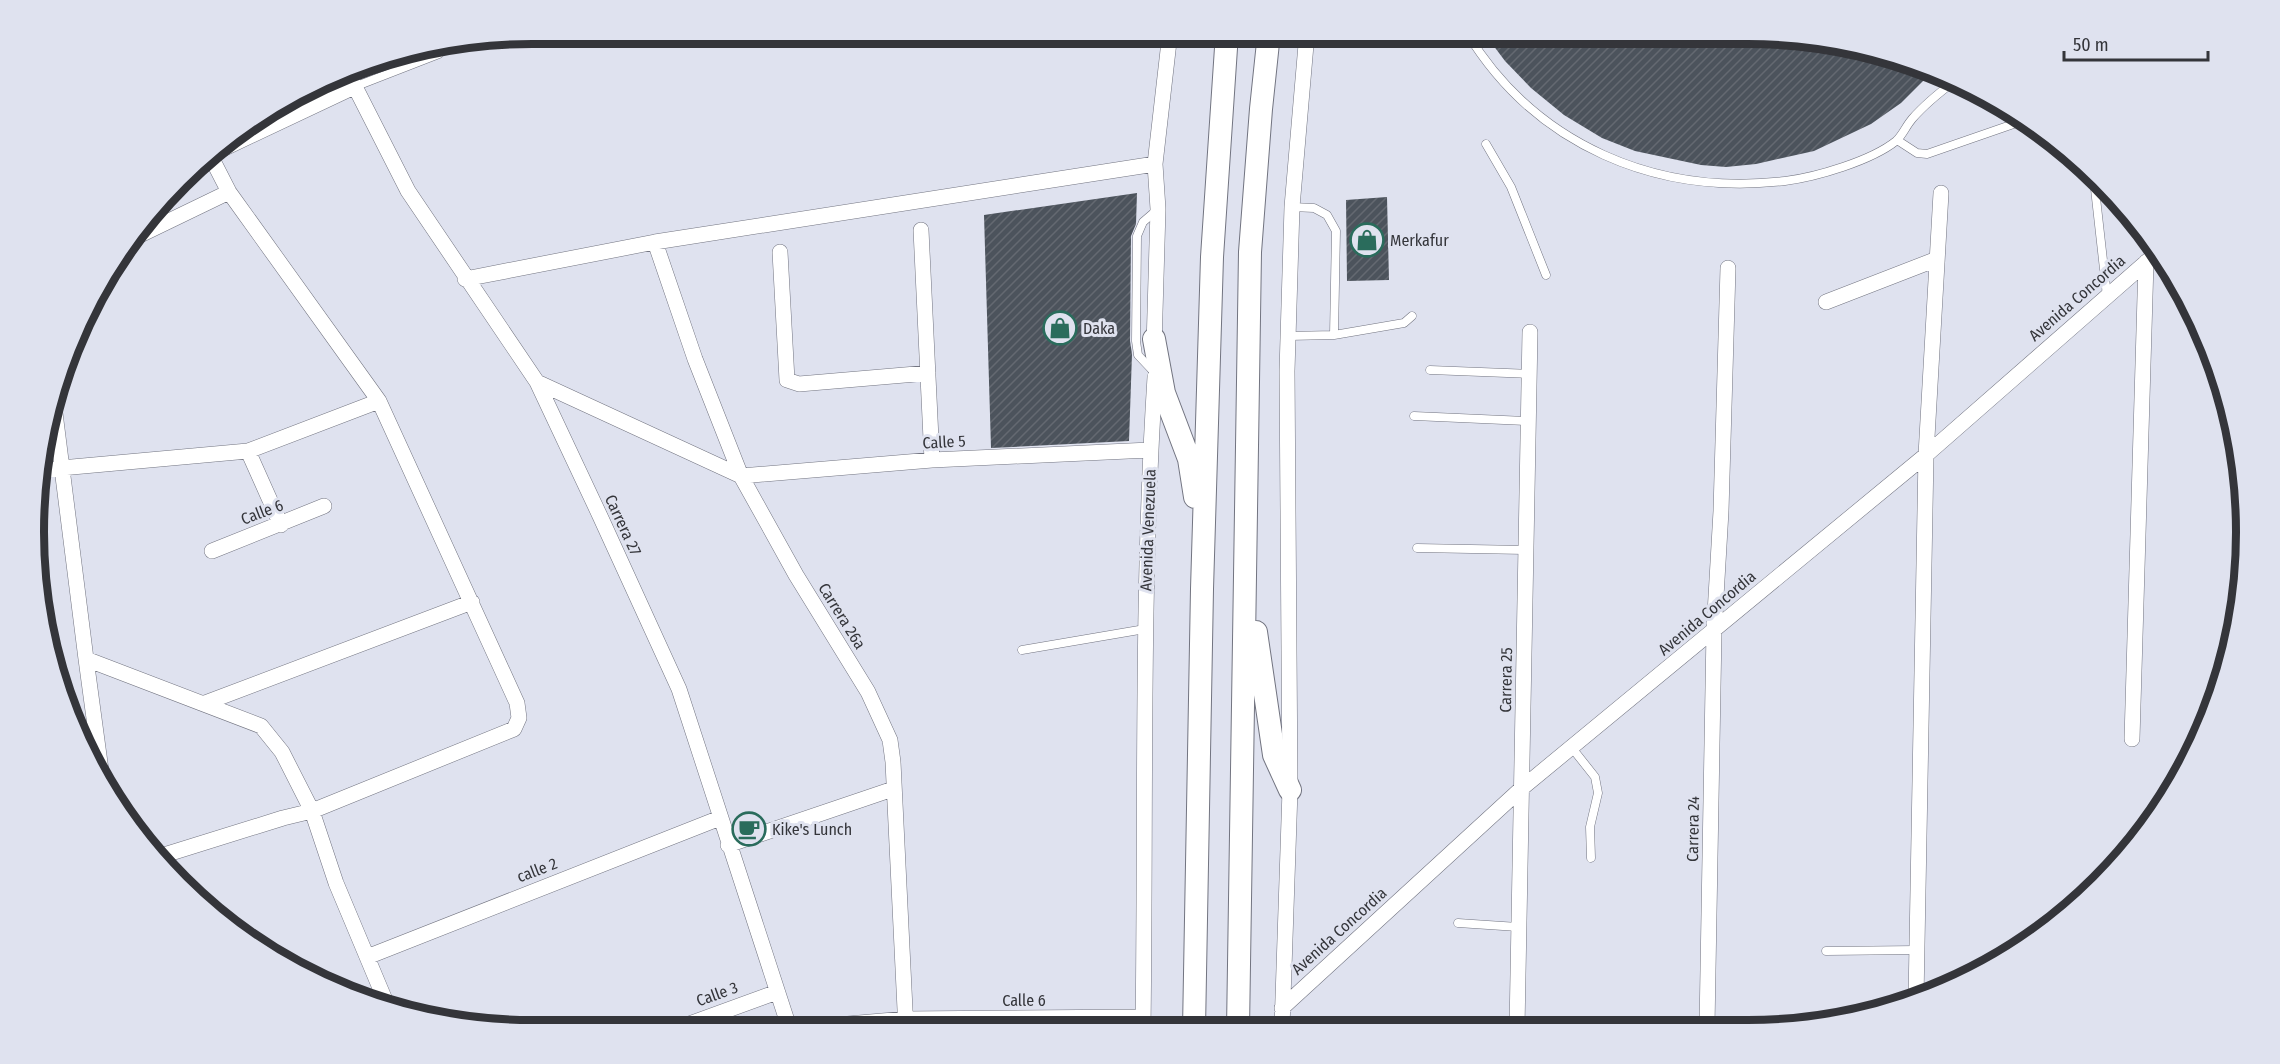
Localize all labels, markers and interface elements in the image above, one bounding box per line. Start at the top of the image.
scale bar [2064,24,2208,62]
text: 50 m [2073,34,2109,56]
shop icon: Merkafur [1349,222,1385,258]
place label: Merkafur [1390,231,1449,250]
street label: Avenida Concordia [2025,251,2129,345]
shop icon: Daka [1042,310,1078,346]
place label: Daka [1083,319,1115,338]
street label: Calle 5 [922,431,966,453]
street label: Avenida Venezuela [1136,468,1160,591]
street label: Carrera 27 [601,492,645,559]
street label: Calle 6 [238,495,286,529]
street label: Avenida Concordia [1654,567,1760,659]
street label: Carrera 26a [814,580,870,653]
street label: Carrera 25 [1496,647,1516,713]
street label: Carrera 24 [1683,796,1703,862]
cafe icon: Kike's Lunch [731,811,767,847]
place label: Kike's Lunch [772,820,852,839]
street label: calle 2 [514,854,560,886]
street label: Avenida Concordia [1288,883,1391,979]
street label: Calle 3 [694,978,740,1010]
street label: Calle 6 [1002,991,1046,1010]

